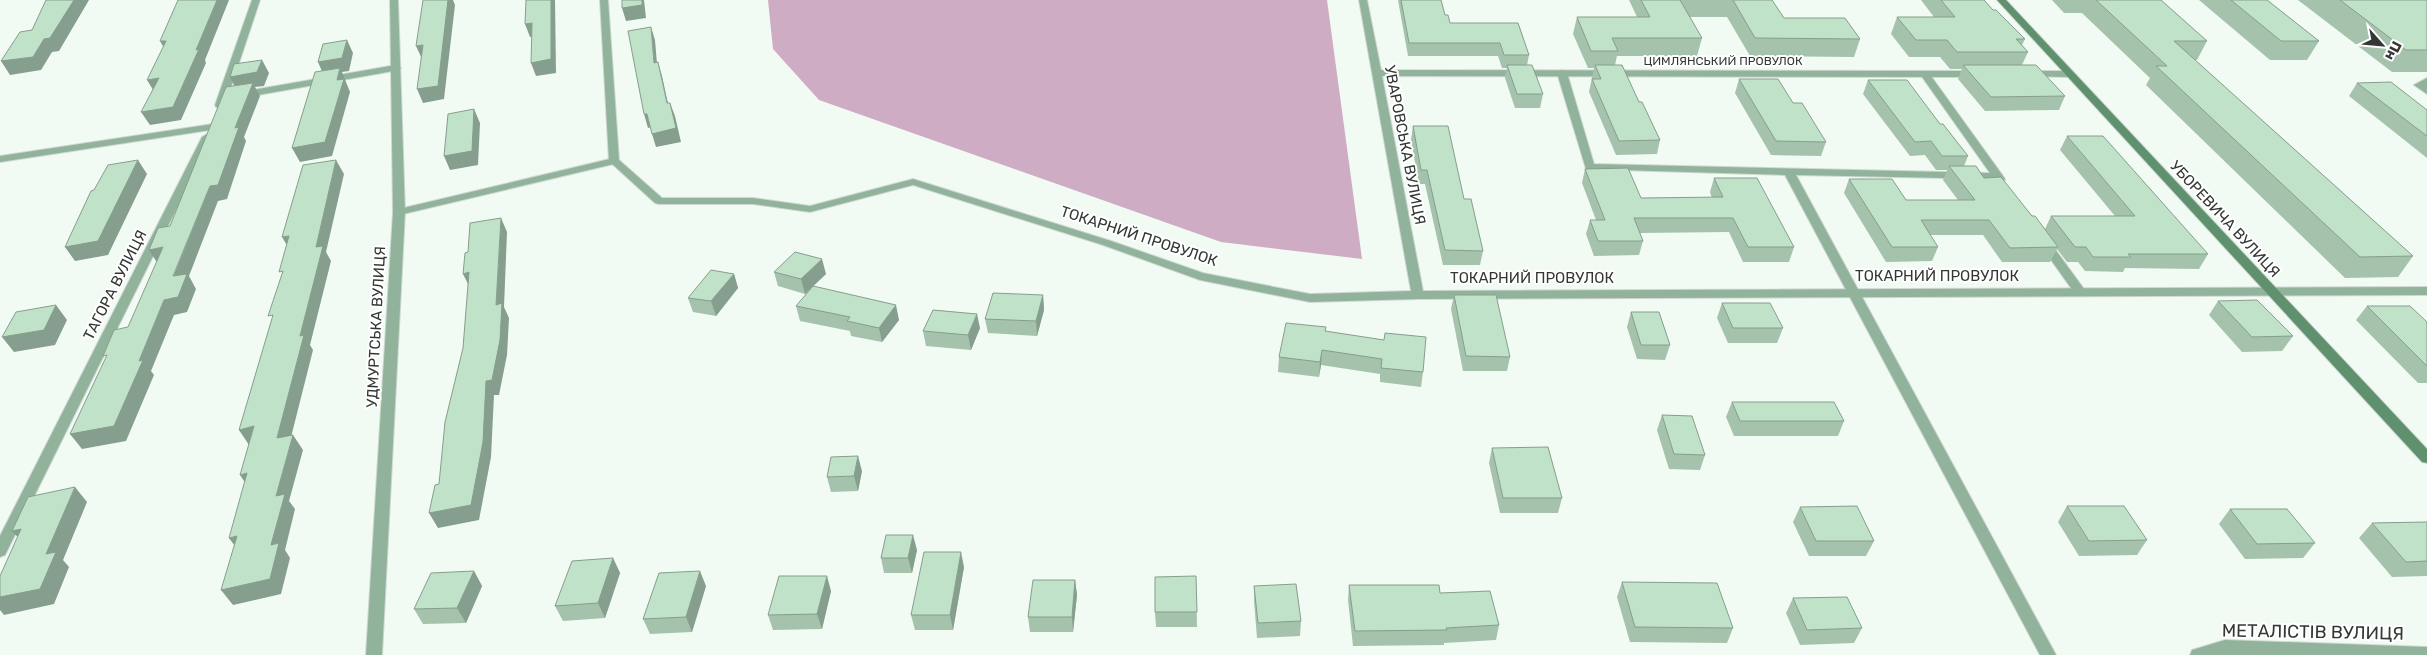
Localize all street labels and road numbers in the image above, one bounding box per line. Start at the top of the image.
street label: ЦИМЛЯНСЬКИЙ ПРОВУЛОК [1643,54,1803,68]
street label: УВАРОВСЬКА ВУЛИЦЯ [1381,64,1429,226]
street label: УБОРЕВИЧА ВУЛИЦЯ [2166,157,2284,281]
street label: ТОКАРНИЙ ПРОВУЛОК [1058,202,1220,270]
street label: ТАГОРА ВУЛИЦЯ [80,227,150,343]
street label: УДМУРТСЬКА ВУЛИЦЯ [363,246,389,408]
street label: ТОКАРНИЙ ПРОВУЛОК [1855,267,2019,285]
street label: ТОКАРНИЙ ПРОВУЛОК [1450,269,1614,287]
street label: МЕТАЛІСТІВ ВУЛИЦЯ [2222,619,2404,645]

